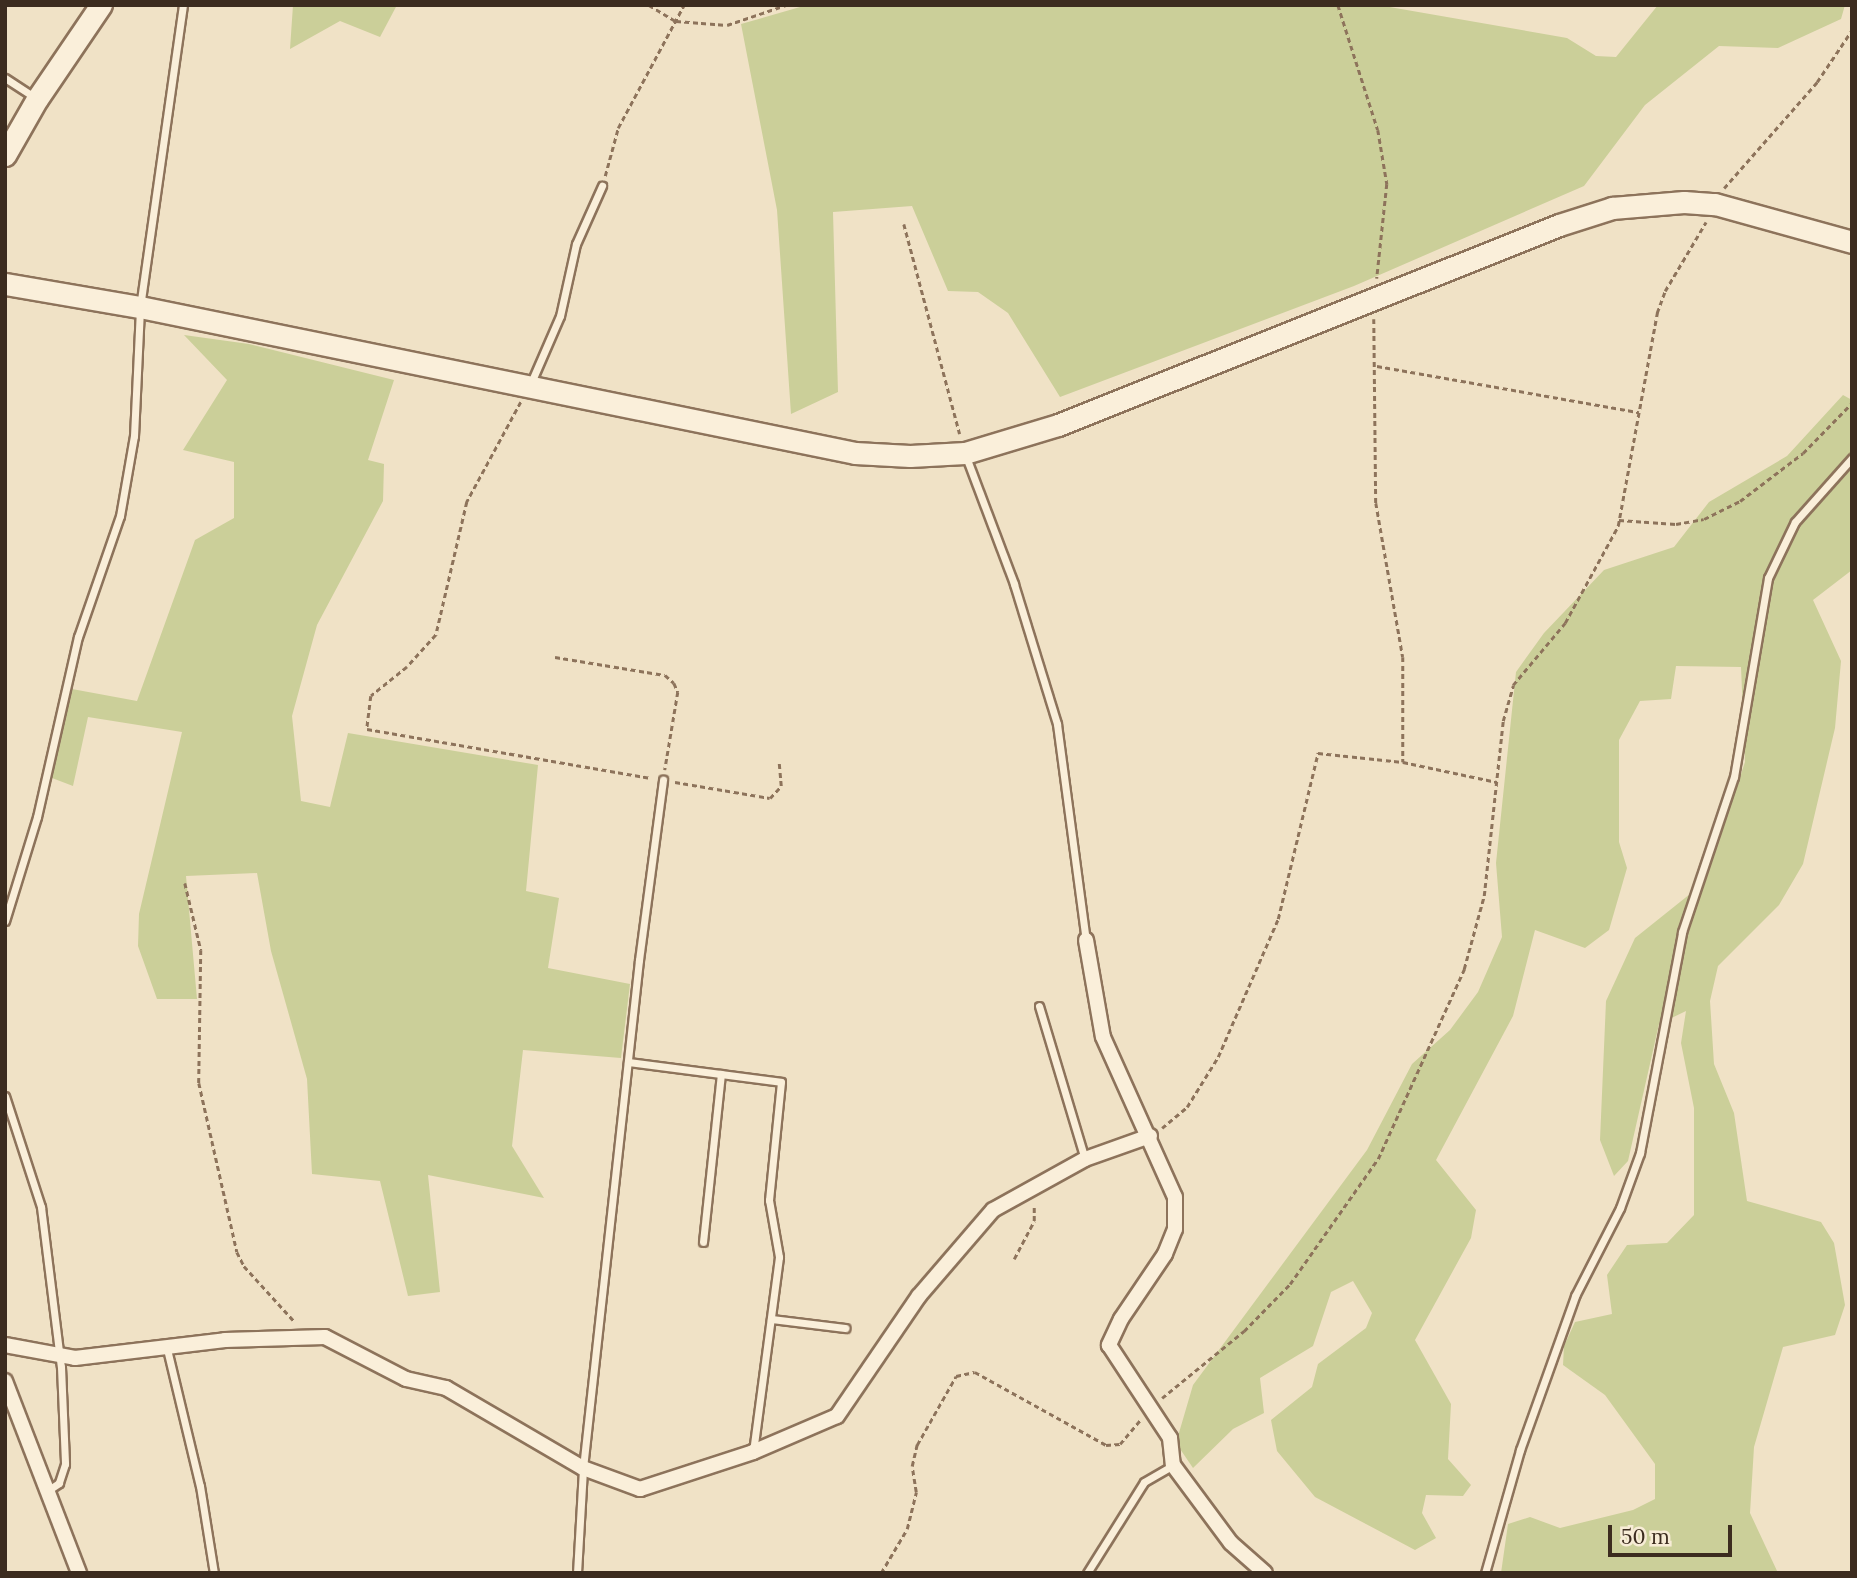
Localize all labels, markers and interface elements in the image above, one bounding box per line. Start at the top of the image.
scale bar [1612,1512,1736,1556]
text: 50 m [1621,1523,1670,1550]

